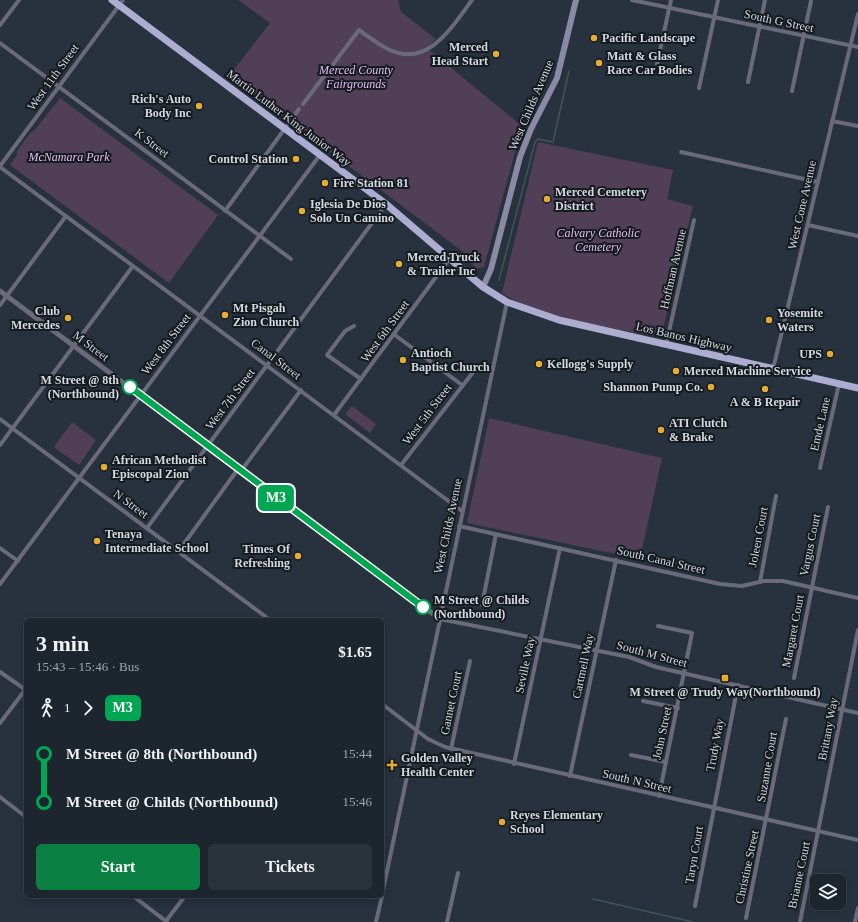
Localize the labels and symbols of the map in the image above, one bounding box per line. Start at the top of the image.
street label: South G Street [743,7,816,35]
place label: Pacific Landscape [602,31,696,45]
marker: Pacific Landscape [589,33,599,43]
place label: Merced Head Start [432,40,488,68]
street label: West 11th Street [24,41,82,113]
marker: Merced Head Start [491,49,501,59]
place label: Matt & Glass Race Car Bodies [607,49,692,77]
street label: West Childs Avenue [506,58,556,152]
marker: Matt & Glass Race Car Bodies [594,58,604,68]
park label: Merced County Fairgrounds [318,63,394,91]
street label: Martin Luther King Junior Way [224,67,354,169]
place label: Rich's Auto Body Inc [131,92,192,120]
marker: Rich's Auto Body Inc [194,101,204,111]
street label: K Street [132,125,173,161]
park label: McNamara Park [28,150,110,164]
place label: Control Station [209,152,288,166]
marker: Control Station [291,154,301,164]
street label: West Cone Avenue [785,159,819,251]
place label: Fire Station 81 [333,176,409,190]
marker: Fire Station 81 [320,178,330,188]
place label: Merced Cemetery District [555,185,647,213]
marker: Merced Cemetery District [542,194,552,204]
place label: Iglesia De Dios Solo Un Camino [310,197,394,225]
marker: Iglesia De Dios Solo Un Camino [297,206,307,216]
park label: Calvary Catholic Cemetery [557,226,640,254]
street label: Hoffman Avenue [657,228,689,310]
place label: Merced Truck & Trailer Inc [407,250,480,278]
marker: Merced Truck & Trailer Inc [394,259,404,269]
street label: West 6th Street [358,297,413,365]
place label: Mt Pisgah Zion Church [233,301,299,329]
place label: Club Mercedes [11,304,60,332]
place label: Yosemite Waters [777,306,824,334]
street label: West 8th Street [138,310,194,377]
marker: Mt Pisgah Zion Church [220,310,230,320]
marker: Club Mercedes [63,313,73,323]
marker: Yosemite Waters [764,315,774,325]
street label: Los Banos Highway [635,319,733,355]
street label: M Street [70,328,112,365]
street label: Canal Street [248,336,304,383]
place label: Antioch Baptist Church [411,346,490,374]
place label: UPS [799,347,822,361]
marker: UPS [825,349,835,359]
marker: Antioch Baptist Church [398,355,408,365]
place label: Kellogg's Supply [547,357,633,371]
marker: Kellogg's Supply [534,359,544,369]
place label: Merced Machine Service [684,364,812,378]
street label: West 7th Street [202,365,258,432]
marker: Merced Machine Service [671,366,681,376]
place label: M Street @ 8th (Northbound) [40,373,119,401]
marker: M Street @ 8th (Northbound) [122,379,138,395]
street label: West 5th Street [399,380,455,447]
place label: Shannon Pump Co. [603,380,703,394]
marker: Shannon Pump Co. [706,382,716,392]
marker: A & B Repair [760,384,770,394]
place label: A & B Repair [730,395,801,409]
street label: Emde Lane [807,396,833,452]
place label: ATI Clutch & Brake [669,416,727,444]
marker: ATI Clutch & Brake [656,425,666,435]
place label: African Methodist Episcopal Zion [112,453,206,481]
marker: African Methodist Episcopal Zion [99,462,109,472]
street label: West Childs Avenue [431,477,465,575]
line badge: M3 [258,485,294,511]
street label: N Street [111,487,152,522]
street label: Joleen Court [745,505,771,568]
street label: Vargus Court [797,512,824,577]
place label: Tenaya Intermediate School [105,527,209,555]
marker: Tenaya Intermediate School [92,536,102,546]
place label: Times Of Refreshing [234,542,291,570]
street label: South Canal Street [616,543,707,577]
marker: Times Of Refreshing [293,551,303,561]
place label: M Street @ Childs (Northbound) [434,593,530,621]
street label: Margaret Court [779,593,807,669]
marker: M Street @ Childs (Northbound) [415,599,431,615]
street label: Cartmell Way [569,632,597,700]
street label: Seville Way [512,635,538,695]
street label: South M Street [615,638,690,670]
street label: Gannet Court [437,669,465,736]
marker: M Street @ Trudy Way(Northbound) [720,673,730,683]
place label: M Street @ Trudy Way(Northbound) [630,685,820,699]
street label: Brittany Way [815,696,841,762]
street label: John Street [650,705,675,761]
street label: Trudy Way [703,717,727,773]
street label: Suzanne Court [754,730,780,803]
place label: Golden Valley Health Center [401,751,475,779]
marker: Golden Valley Health Center [386,759,398,771]
street label: South N Street [601,766,674,796]
place label: Reyes Elementary School [510,808,603,836]
marker: Reyes Elementary School [497,817,507,827]
street label: Taryn Court [682,824,706,885]
street label: Christine Street [732,828,762,905]
street label: Brianne Court [785,839,813,910]

